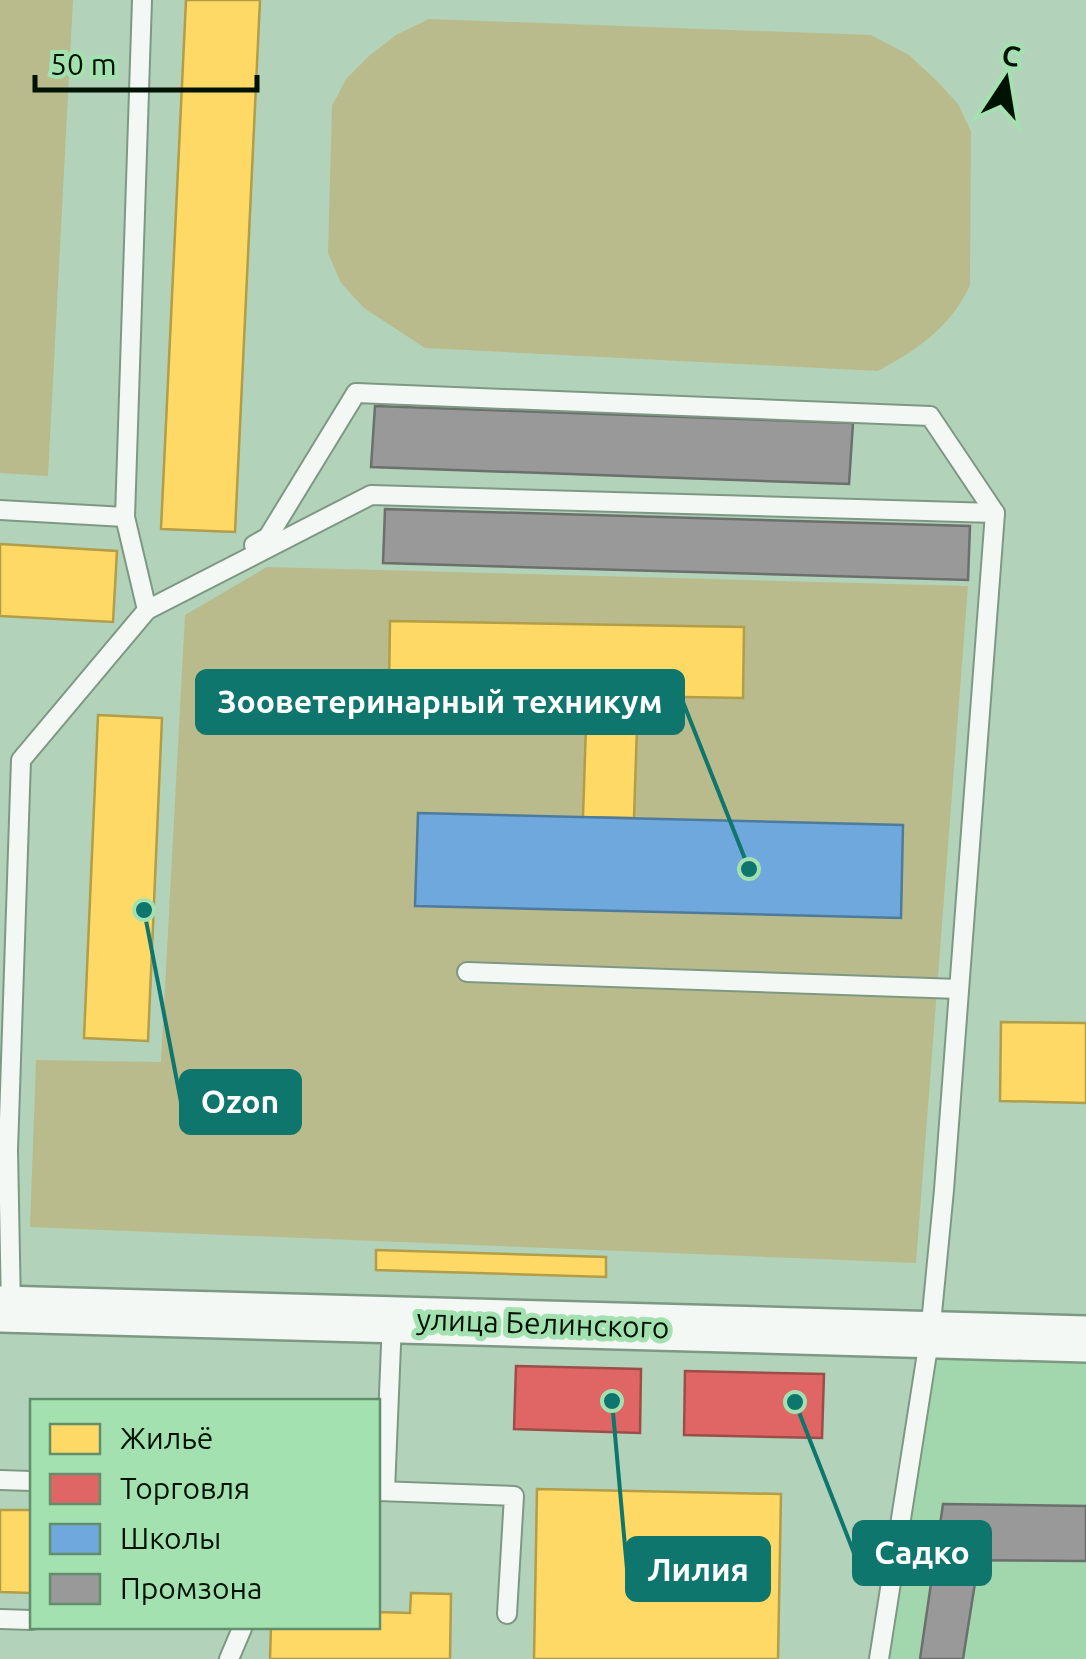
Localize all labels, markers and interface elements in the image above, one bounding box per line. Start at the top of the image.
scale bar [35,30,258,92]
north arrow [956,30,1056,130]
text: С [999,38,1023,72]
text: 50 m [50,47,117,81]
callout: Зооветеринарный техникум [197,671,683,733]
text: Зооветеринарный техникум [217,683,663,719]
callout: Ozon [181,1071,300,1133]
text: Ozon [201,1083,279,1119]
street label: улица Белинского [416,1302,670,1344]
legend [30,1399,380,1629]
text: Жильё [120,1421,213,1455]
text: Торговля [120,1471,250,1505]
text: Школы [120,1521,221,1555]
callout: Садко [854,1522,990,1584]
text: Садко [874,1534,970,1570]
callout: Лилия [627,1538,769,1600]
text: Лилия [647,1551,749,1587]
text: Промзона [120,1571,262,1605]

